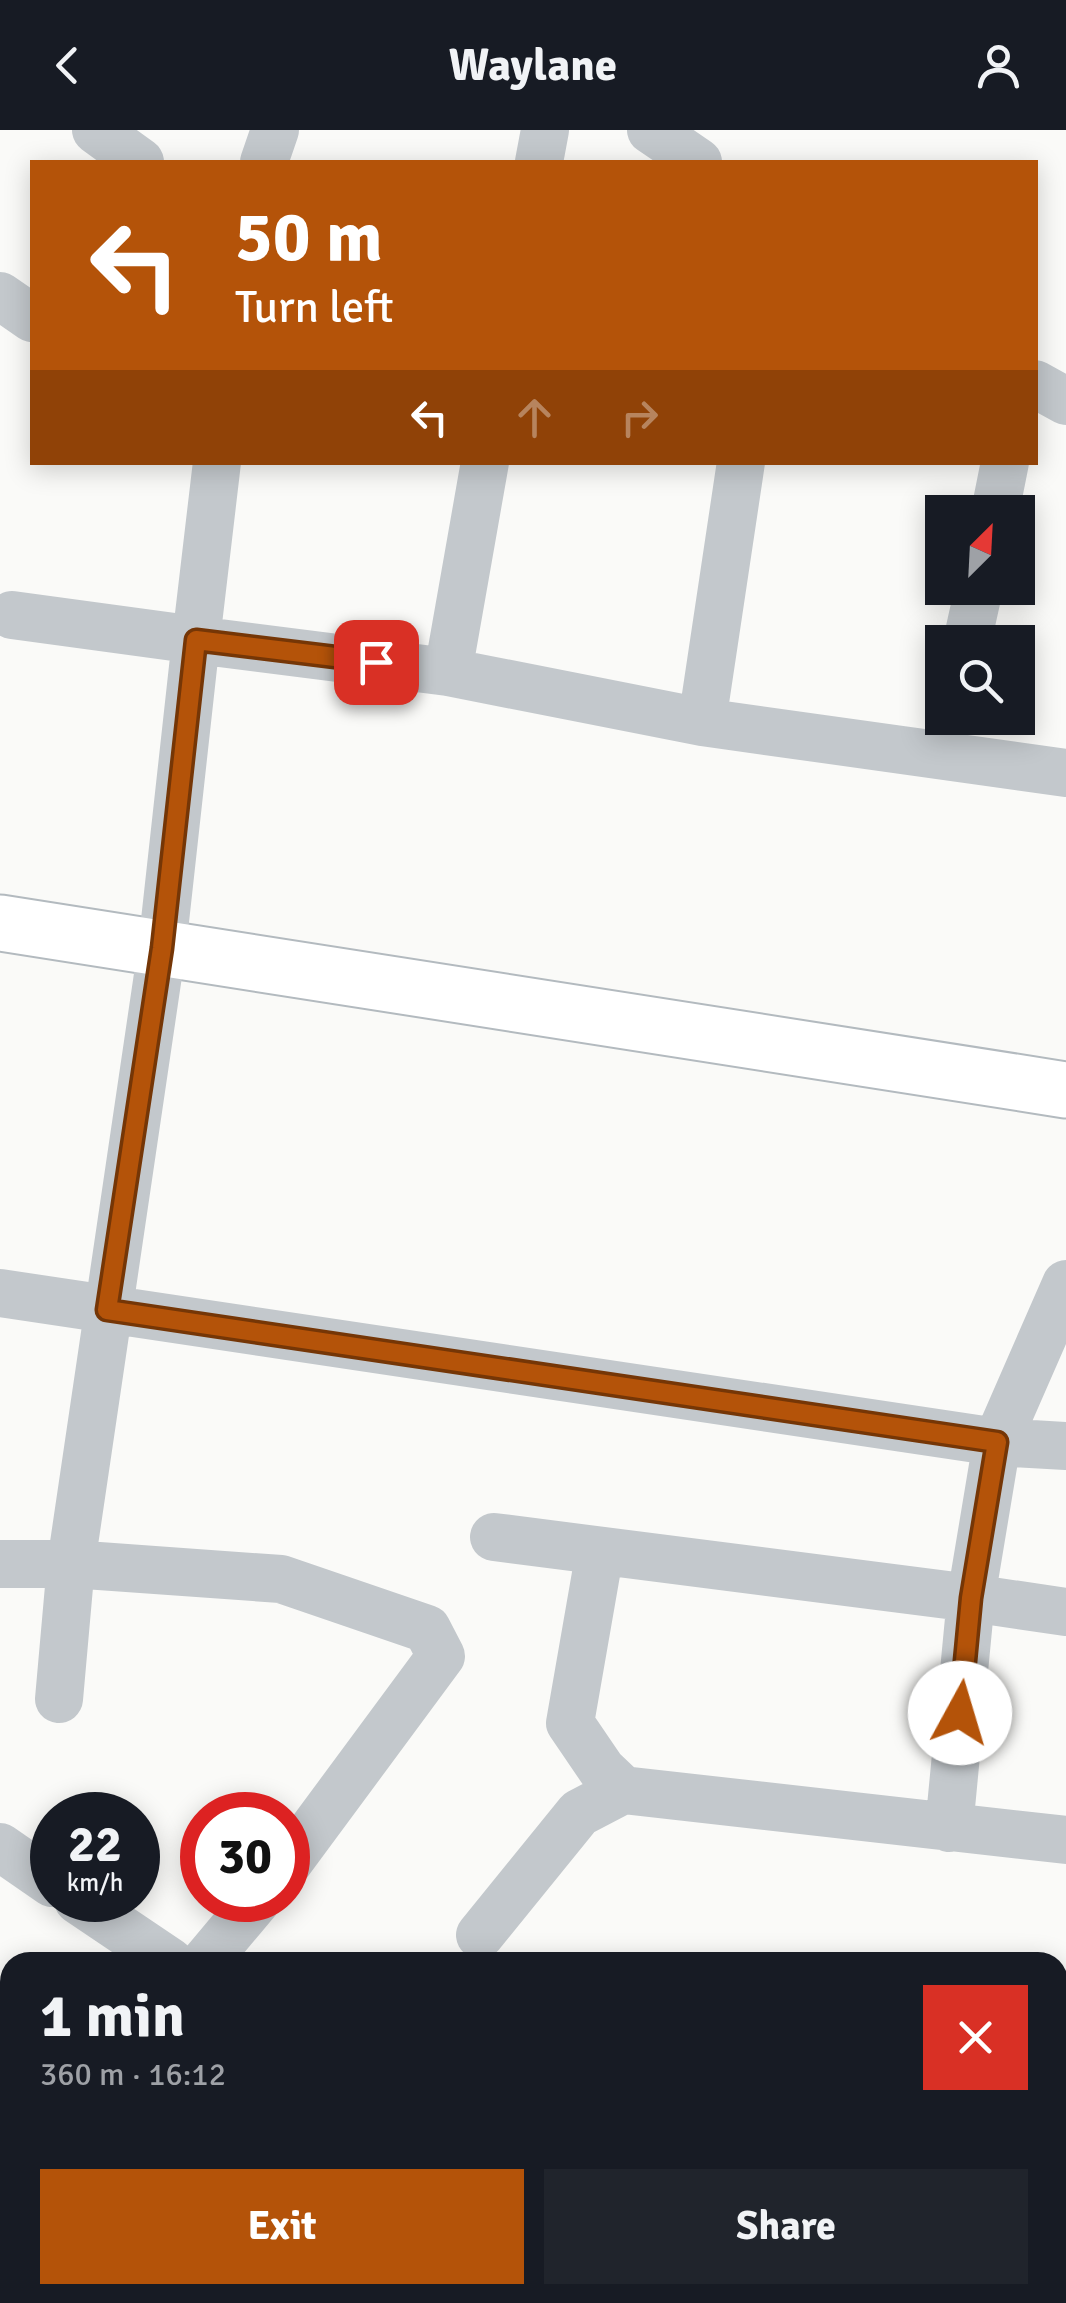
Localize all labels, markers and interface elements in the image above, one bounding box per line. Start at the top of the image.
icon: back [40,38,95,93]
text: Waylane [449,38,617,93]
icon: person [971,38,1026,93]
text: 50 m [235,194,383,280]
icon: left [70,200,200,330]
text: Turn left [235,280,394,335]
icon: left [402,390,457,445]
icon: ahead [507,390,562,445]
icon: right [612,390,667,445]
north arrow [925,495,1035,605]
map controls [925,495,1035,735]
pin [334,620,419,705]
button: search [925,625,1035,735]
icon: arrive [349,635,404,690]
position arrow [908,1661,1012,1765]
speed limit sign: 30 [180,1792,310,1922]
text: 22 [68,1814,122,1876]
text: km/h [67,1867,123,1898]
text: 1 min [40,1980,185,2054]
button: close [923,1985,1028,2090]
text: 360 m · 16:12 [40,2055,226,2094]
button: Exit [40,2169,524,2284]
button: Share [544,2169,1028,2284]

